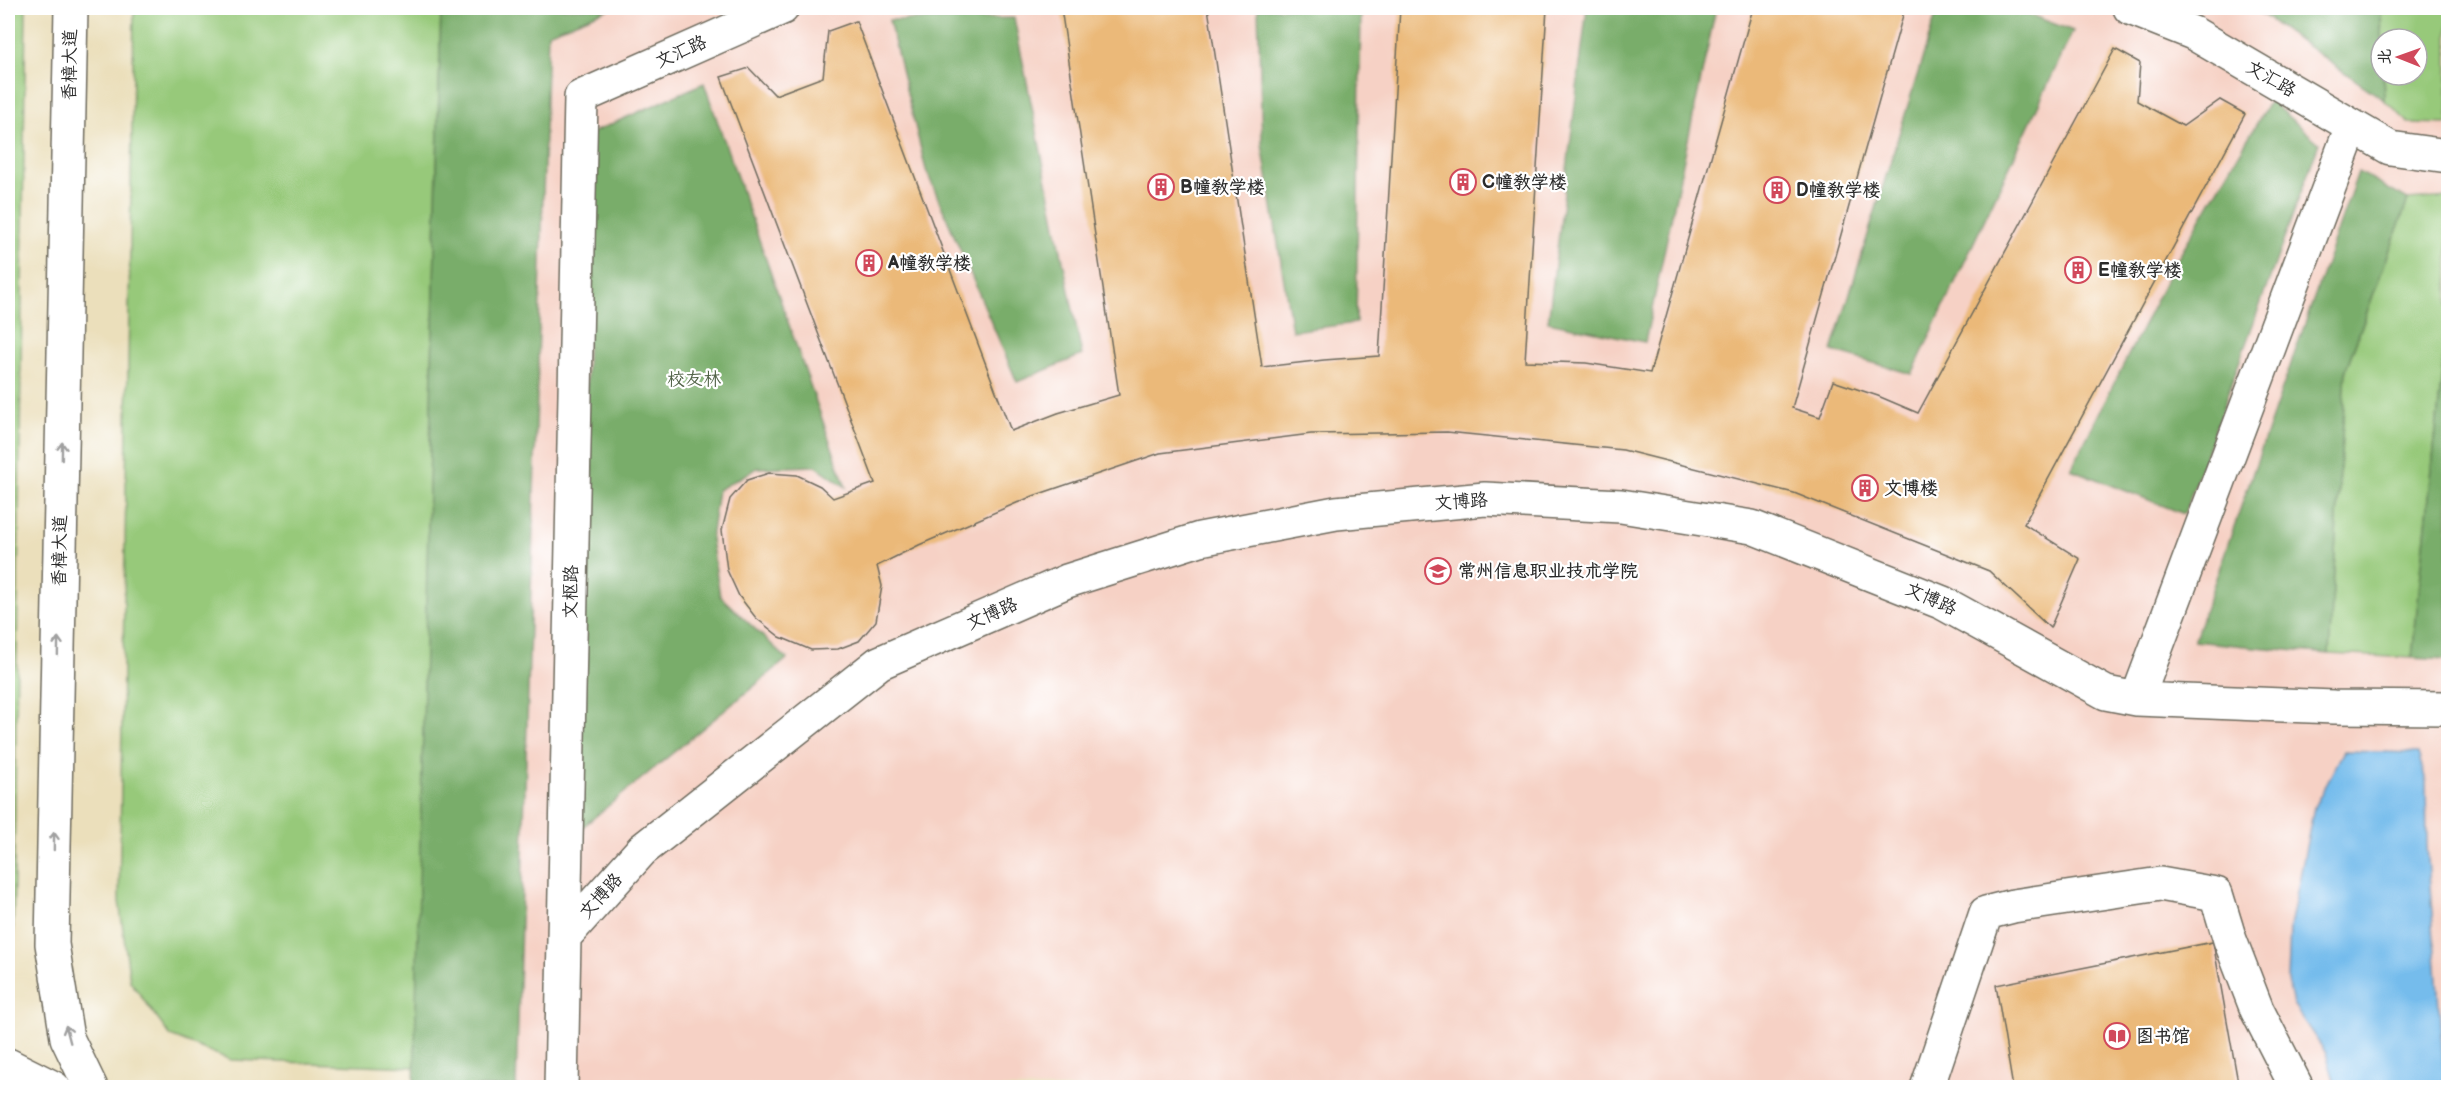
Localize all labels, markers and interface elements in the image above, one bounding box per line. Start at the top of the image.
north arrow [2369,27,2429,87]
street label: 香樟大道 [59,29,81,101]
street label: 文汇路 [652,31,710,73]
text: 北 [2376,49,2395,65]
street label: 文汇路 [2242,56,2300,102]
building icon: C幢教学楼 [1448,167,1478,197]
building icon: B幢教学楼 [1146,172,1176,202]
place label: C幢教学楼 [1482,172,1567,193]
building icon: D幢教学楼 [1762,175,1792,205]
place label: B幢教学楼 [1180,177,1265,198]
place label: D幢教学楼 [1796,180,1881,201]
building icon: A幢教学楼 [854,248,884,278]
place label: A幢教学楼 [887,253,971,274]
building icon: E幢教学楼 [2063,255,2093,285]
place label: E幢教学楼 [2098,260,2182,281]
park label: 校友林 [667,369,721,390]
one-way arrow [56,441,68,461]
building icon: 文博楼 [1850,473,1880,503]
place label: 文博楼 [1884,478,1938,499]
street label: 文博路 [1433,490,1489,514]
street label: 香樟大道 [49,515,71,587]
school or university icon: 常州信息职业技术学院 [1423,556,1453,586]
place label: 常州信息职业技术学院 [1458,561,1638,582]
street label: 文枢路 [560,565,582,619]
street label: 文博路 [1902,578,1960,620]
street label: 文博路 [963,593,1021,635]
one-way arrow [52,636,64,656]
one-way arrow [49,831,60,851]
street label: 文博路 [575,869,627,923]
library icon: 图书馆 [2102,1021,2132,1051]
one-way arrow [61,1025,73,1044]
place label: 图书馆 [2136,1026,2190,1047]

